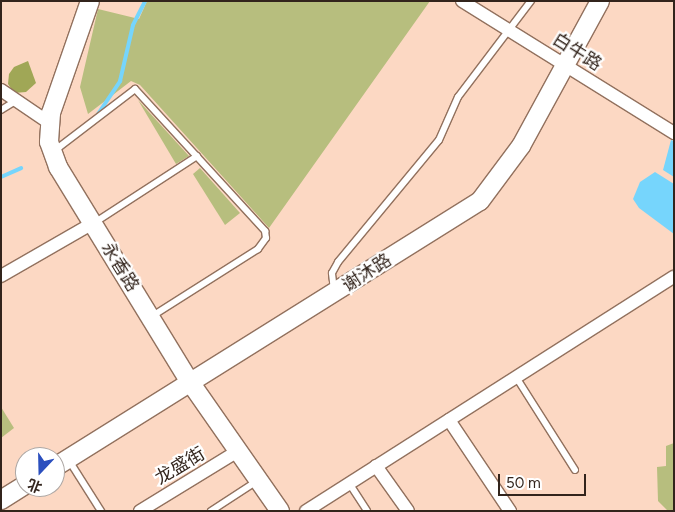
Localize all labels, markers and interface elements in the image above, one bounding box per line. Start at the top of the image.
street label: 白牛路 [548,29,606,75]
street label: 永香路 [97,238,143,296]
street label: 谢沐路 [338,249,396,297]
street label: 龙盛街 [151,443,209,489]
north arrow [15,447,65,497]
scale bar [500,464,588,496]
text: 50 m [506,474,541,492]
text: 北 [25,475,44,496]

